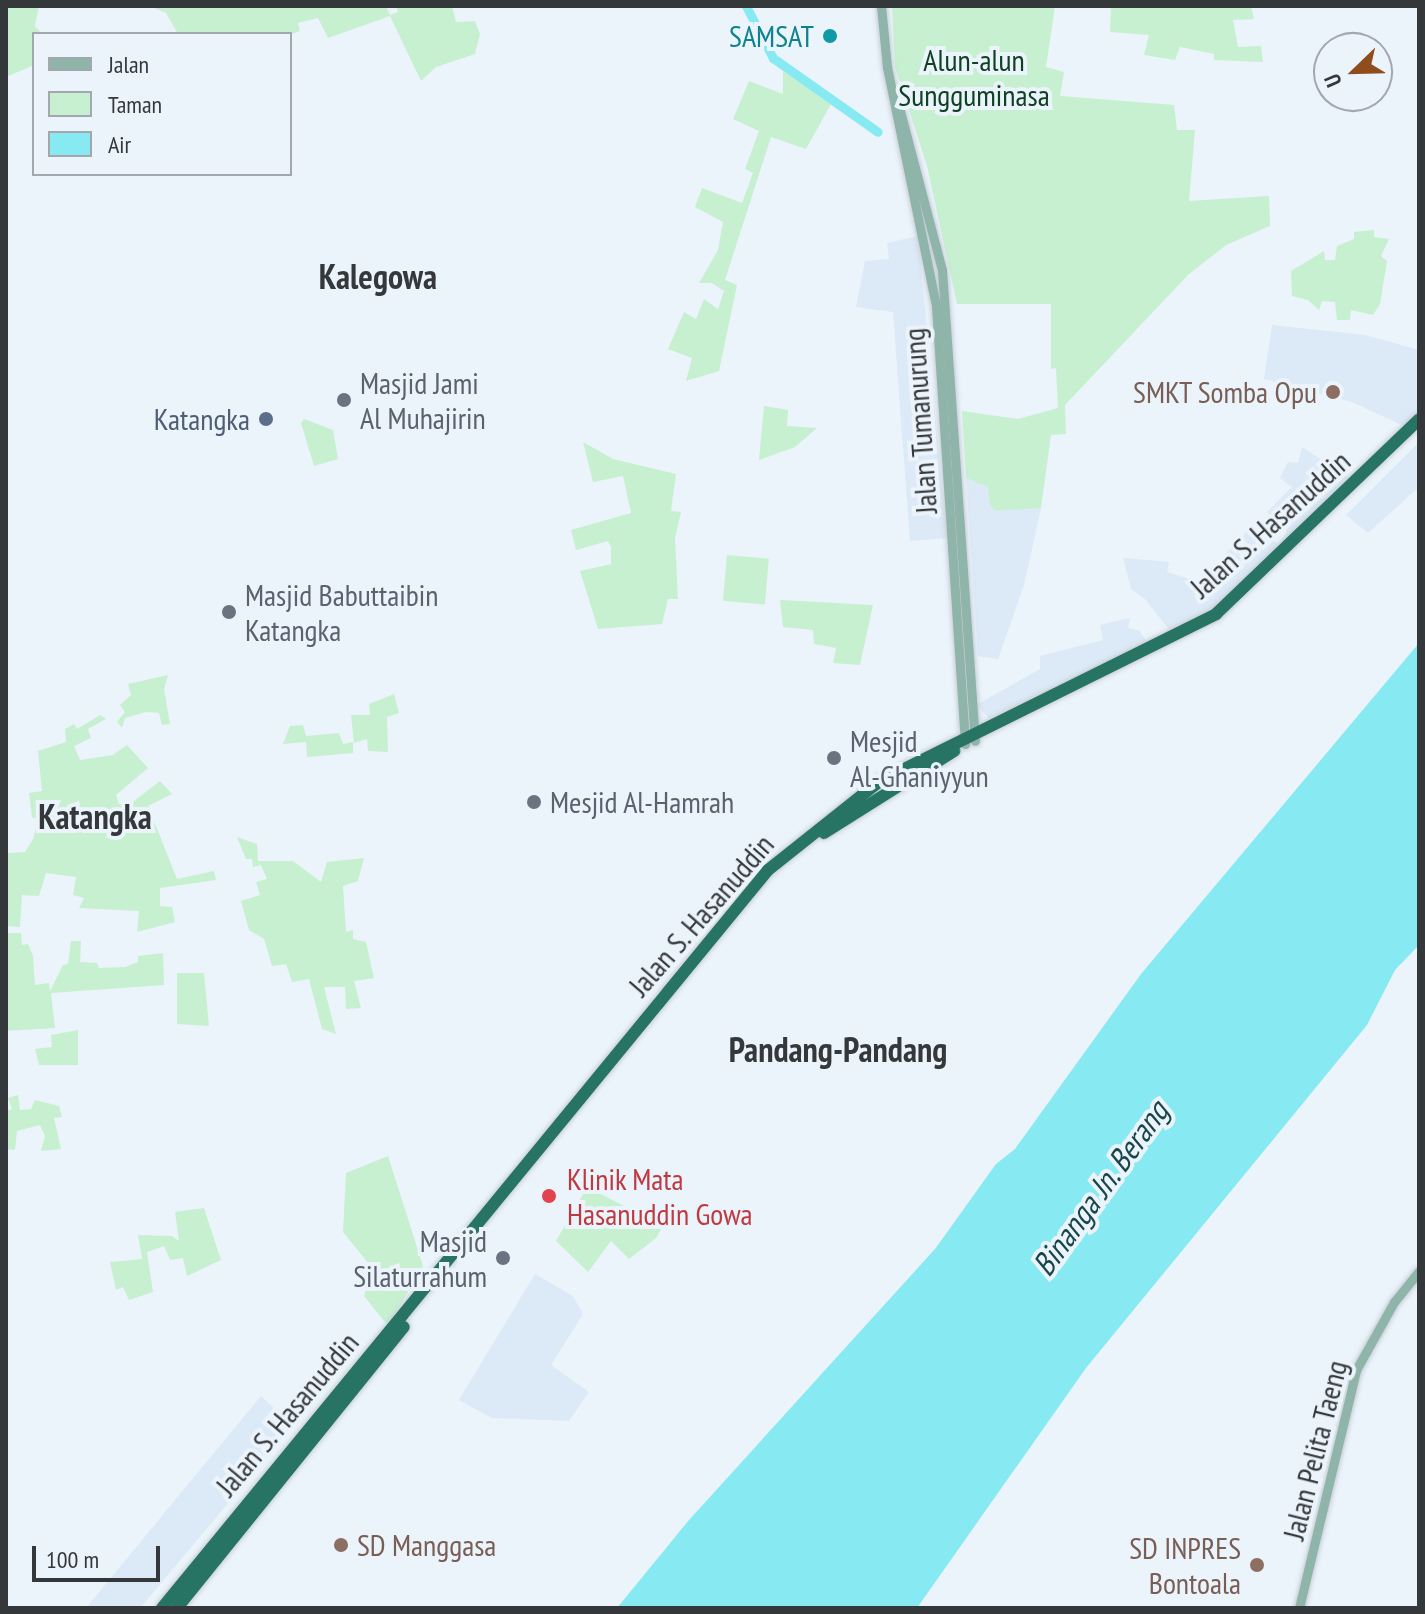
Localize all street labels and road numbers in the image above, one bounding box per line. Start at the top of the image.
street label: Jalan Tumanurung [896,327,944,515]
street label: Jalan S. Hasanuddin [1182,442,1358,606]
street label: Jalan S. Hasanuddin [620,826,782,1004]
street label: Jalan S. Hasanuddin [208,1324,366,1504]
street label: Jalan Pelita Taeng [1275,1356,1355,1544]

